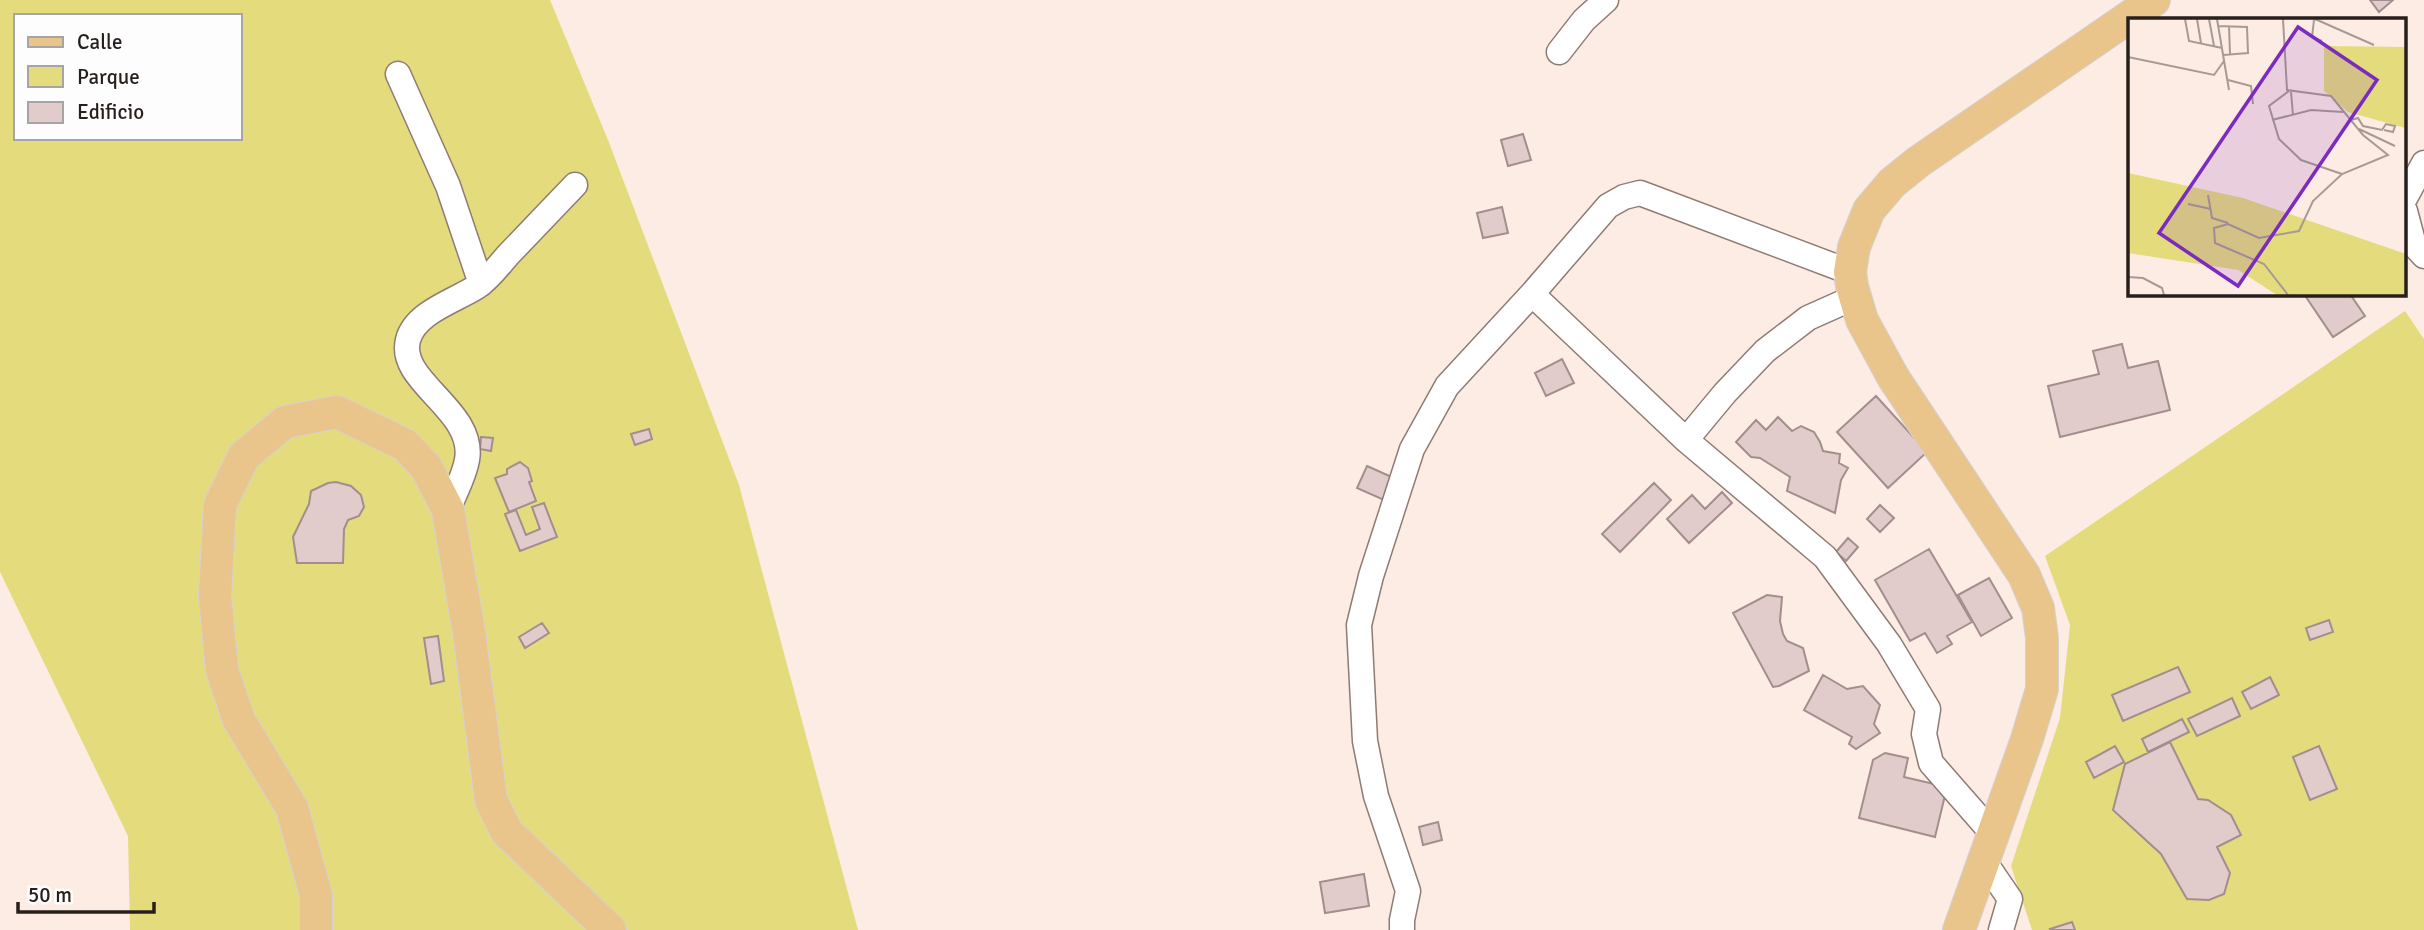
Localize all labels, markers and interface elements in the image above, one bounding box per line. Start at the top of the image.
legend [14,14,242,140]
inset map [2128,18,2406,296]
text: Calle [77,29,123,55]
text: Parque [77,64,140,90]
text: Edificio [77,99,144,125]
scale bar [18,870,154,914]
text: 50 m [28,882,72,908]

